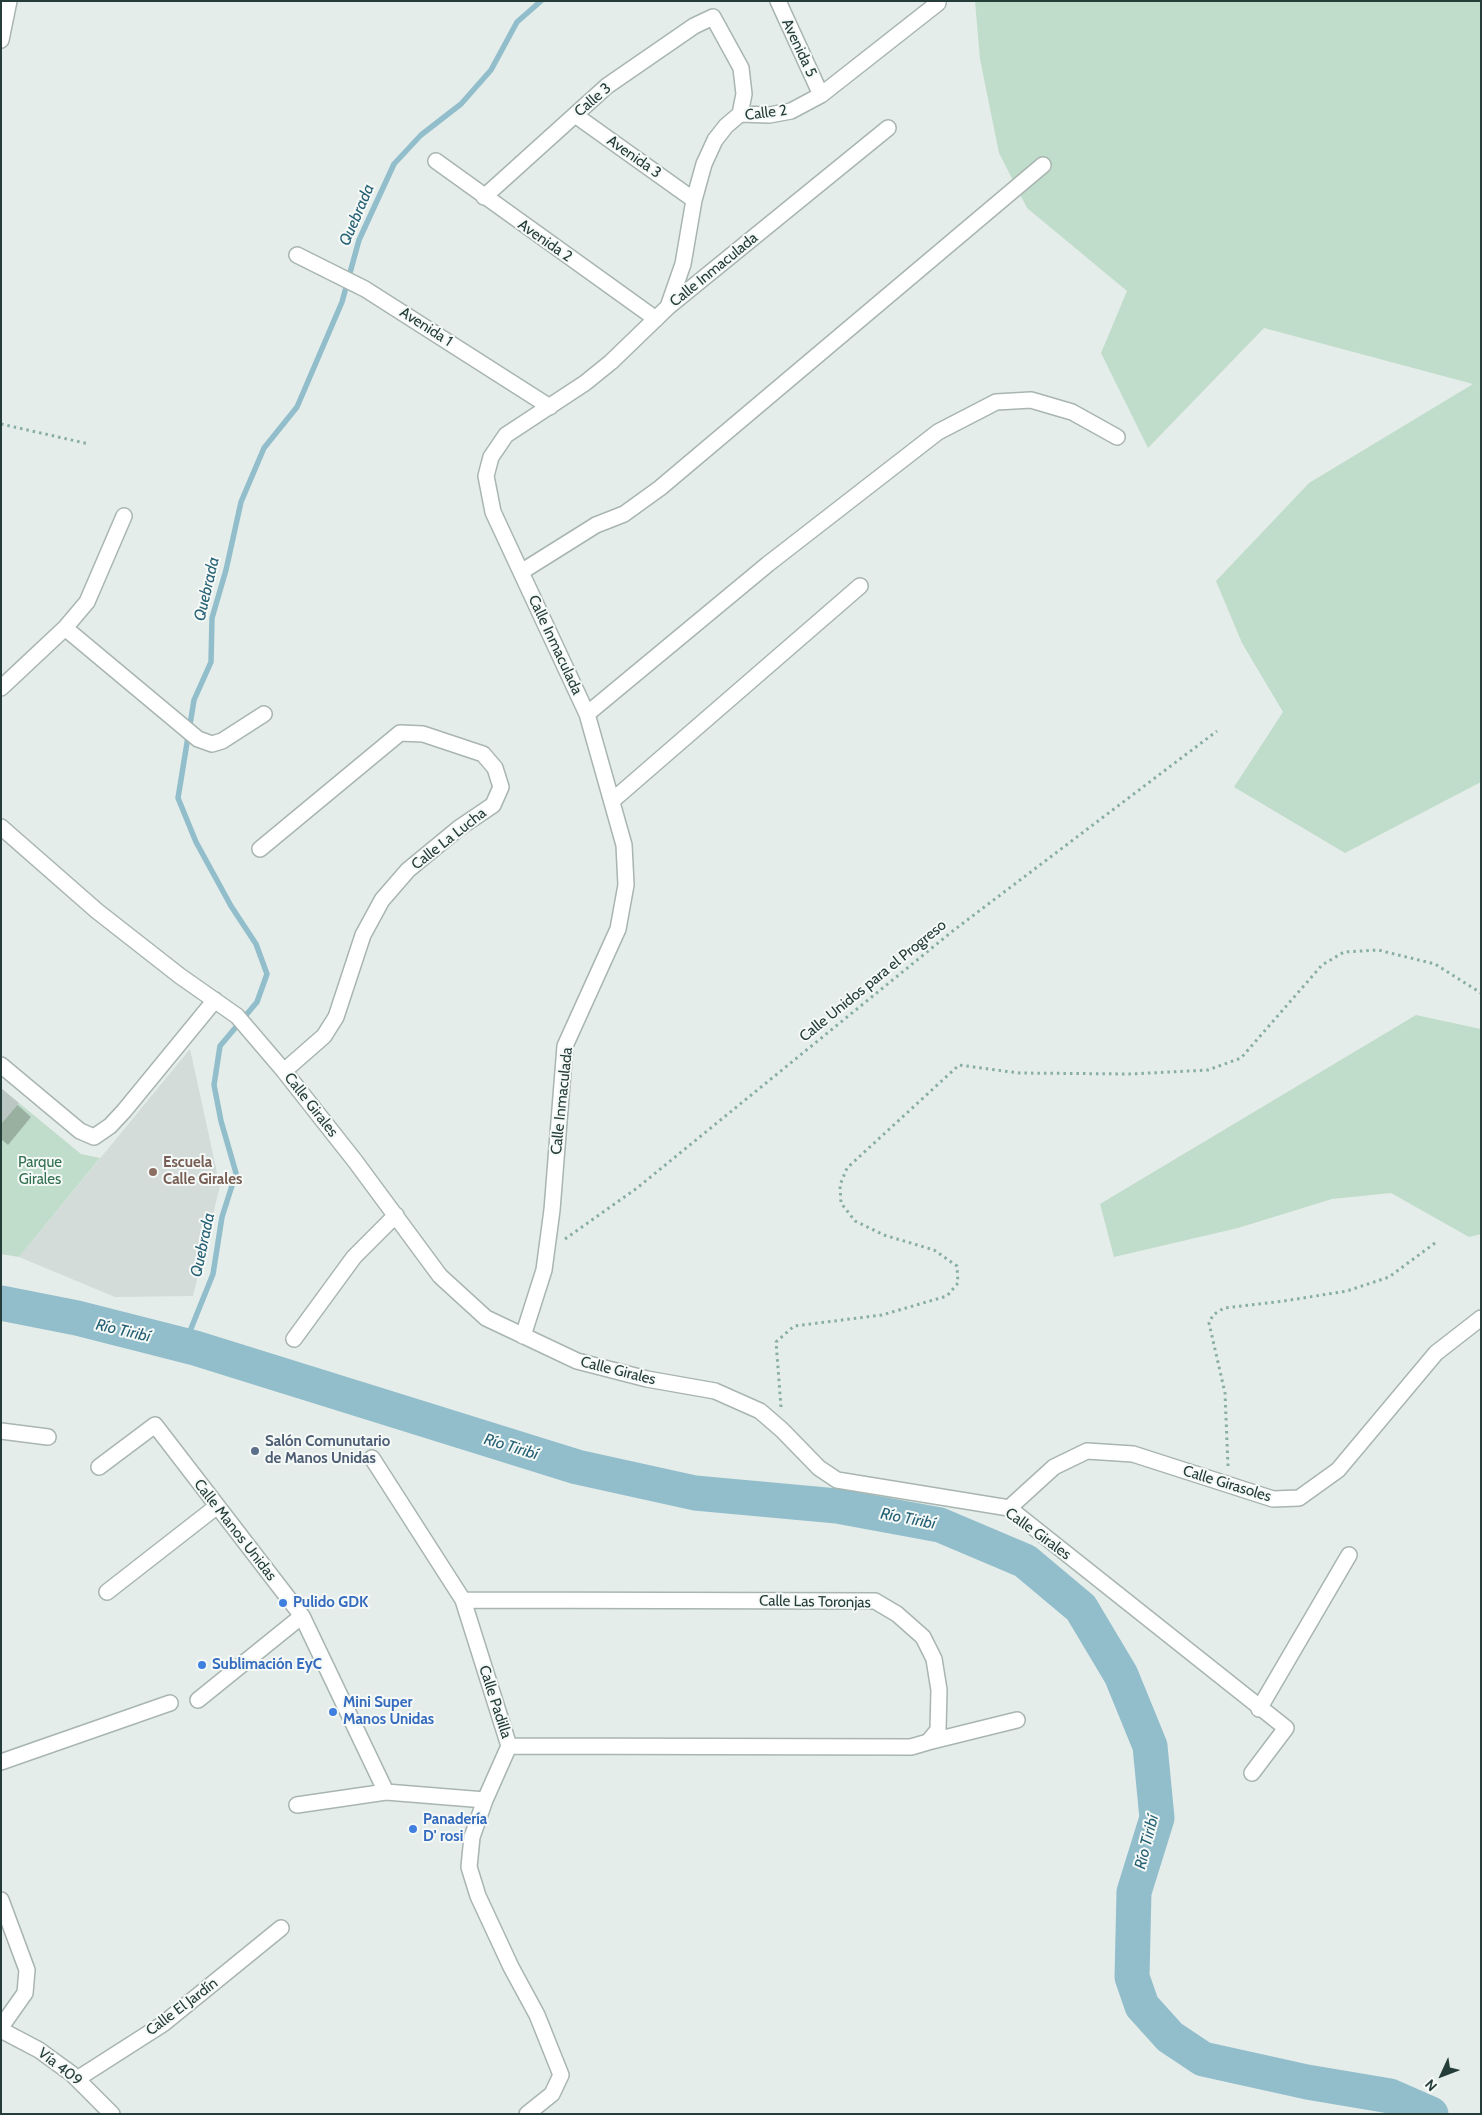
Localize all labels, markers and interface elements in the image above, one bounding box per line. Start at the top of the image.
street label: Avenida 5 [778,16,820,80]
street label: Calle 3 [571,79,615,121]
street label: Calle 2 [744,101,788,125]
street label: Avenida 3 [603,132,665,182]
water label: Quebrada [335,181,379,249]
street label: Avenida 2 [514,216,576,266]
street label: Calle Inmaculada [666,229,762,311]
street label: Avenida 1 [396,303,456,351]
water label: Quebrada [190,555,224,623]
street label: Calle Inmaculada [524,592,586,698]
street label: Calle La Lucha [408,804,490,874]
street label: Calle Unidos para el Progreso [796,916,950,1046]
street label: Calle Inmaculada [547,1046,577,1156]
street label: Calle Girales [280,1069,342,1141]
park label: Parque Girales [18,1154,62,1189]
place label: Escuela Calle Girales [163,1154,242,1189]
marker: Escuela Calle Girales [147,1166,159,1178]
water label: Quebrada [187,1211,219,1279]
water label: Río Tiribí [94,1315,152,1347]
street label: Calle Girales [579,1353,657,1389]
water label: Río Tiribí [482,1430,540,1464]
place label: Salón Comunutario de Manos Unidas [265,1433,390,1468]
marker: Salón Comunutario de Manos Unidas [249,1445,261,1457]
street label: Calle Girasoles [1181,1462,1273,1506]
street label: Calle Manos Unidas [190,1476,280,1584]
water label: Río Tiribí [879,1504,937,1534]
street label: Calle Girales [1002,1504,1074,1564]
street label: Calle Las Toronjas [759,1592,871,1612]
place label: Pulido GDK [293,1594,368,1612]
marker: Pulido GDK [277,1597,289,1609]
place label: Sublimación EyC [212,1656,322,1674]
marker: Sublimación EyC [196,1659,208,1671]
street label: Calle Padilla [475,1663,515,1741]
place label: Mini Super Manos Unidas [343,1694,434,1729]
marker: Mini Super Manos Unidas [327,1706,339,1718]
place label: Panadería D' rosi [423,1811,487,1846]
water label: Río Tiribí [1131,1813,1163,1871]
marker: Panadería D' rosi [407,1823,419,1835]
street label: Calle El Jardín [143,1974,221,2040]
street label: Vía 409 [34,2044,86,2090]
north arrow [1417,2050,1467,2100]
text: N [1421,2075,1441,2095]

